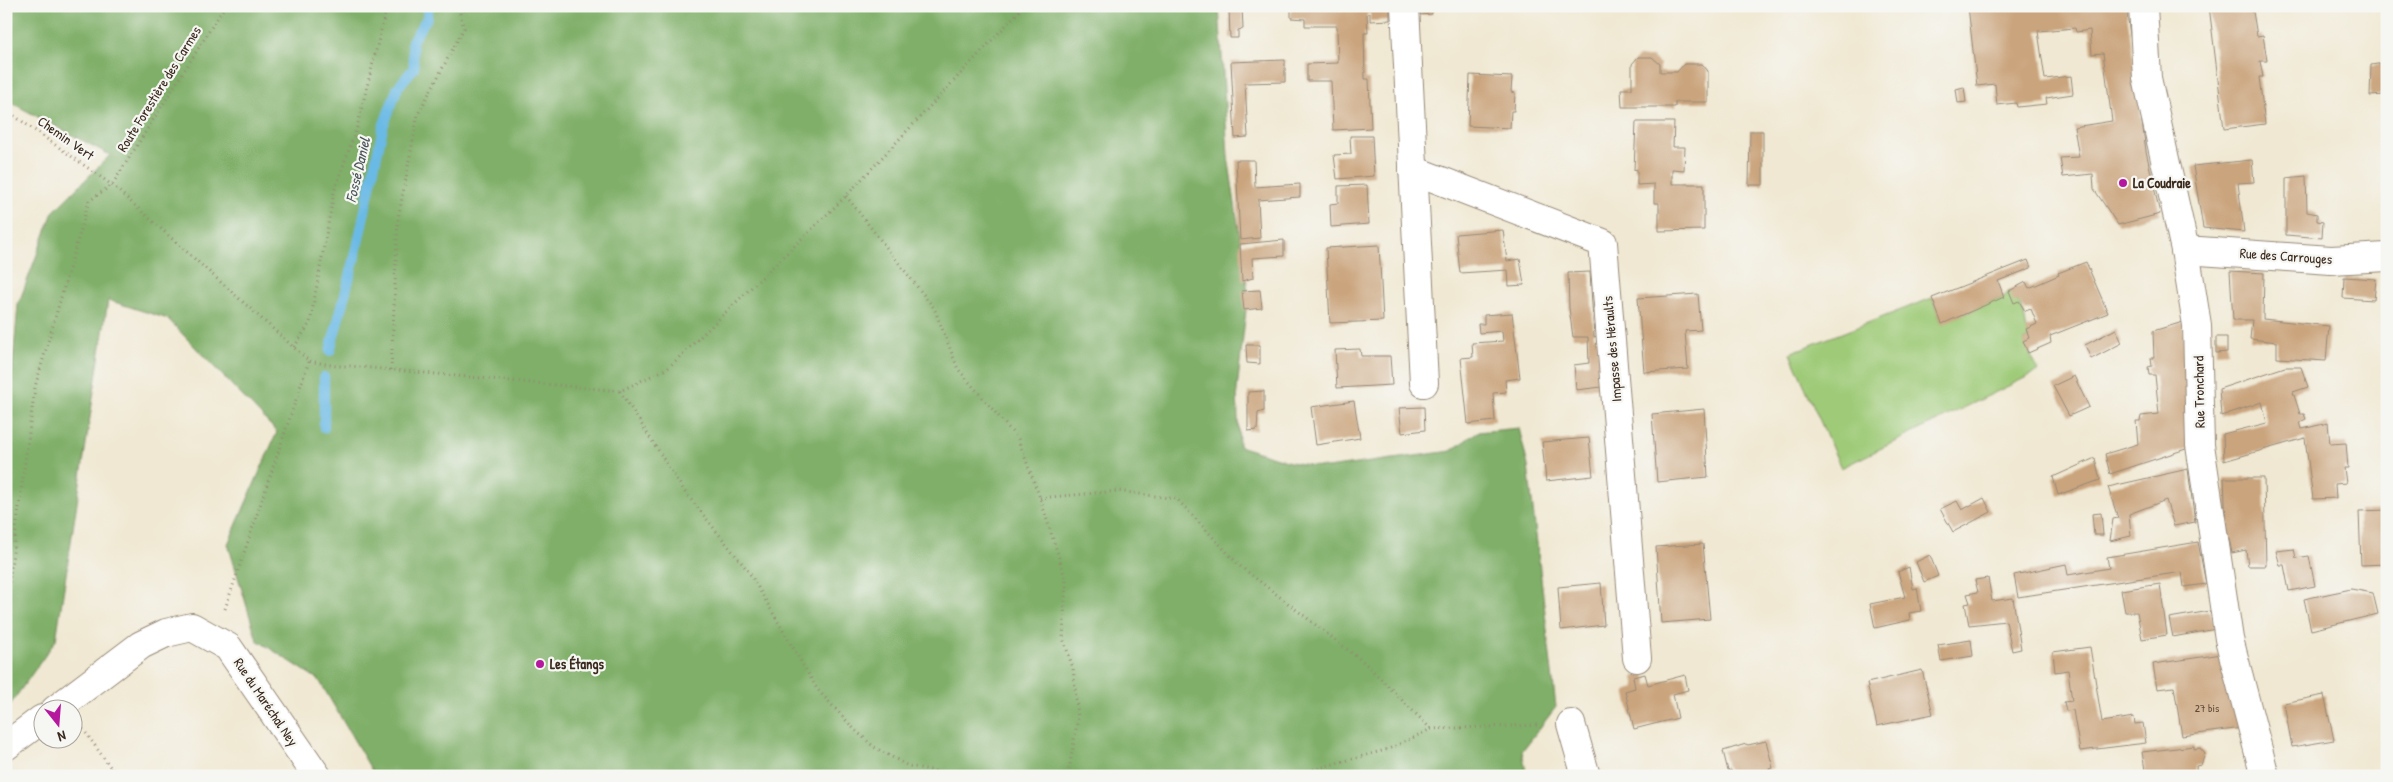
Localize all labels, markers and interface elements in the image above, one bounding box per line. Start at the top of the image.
street label: Route Forestière des Carmes [112,22,205,155]
street label: Chemin Vert [34,111,98,164]
water label: Fossé Daniel [340,135,375,204]
place label: La Coudraie [2133,173,2191,192]
marker: La Coudraie [2117,177,2129,189]
street label: Rue des Carrouges [2239,243,2333,269]
street label: Impasse des Héraults [1597,295,1627,403]
street label: Rue Tronchard [2188,355,2209,428]
street label: Rue du Maréchal Ney [229,654,303,750]
place label: Les Étangs [550,654,604,675]
marker: Les Étangs [534,658,546,670]
north arrow [32,700,82,750]
house number: 27 bis [2195,701,2219,715]
text: N [55,727,68,747]

